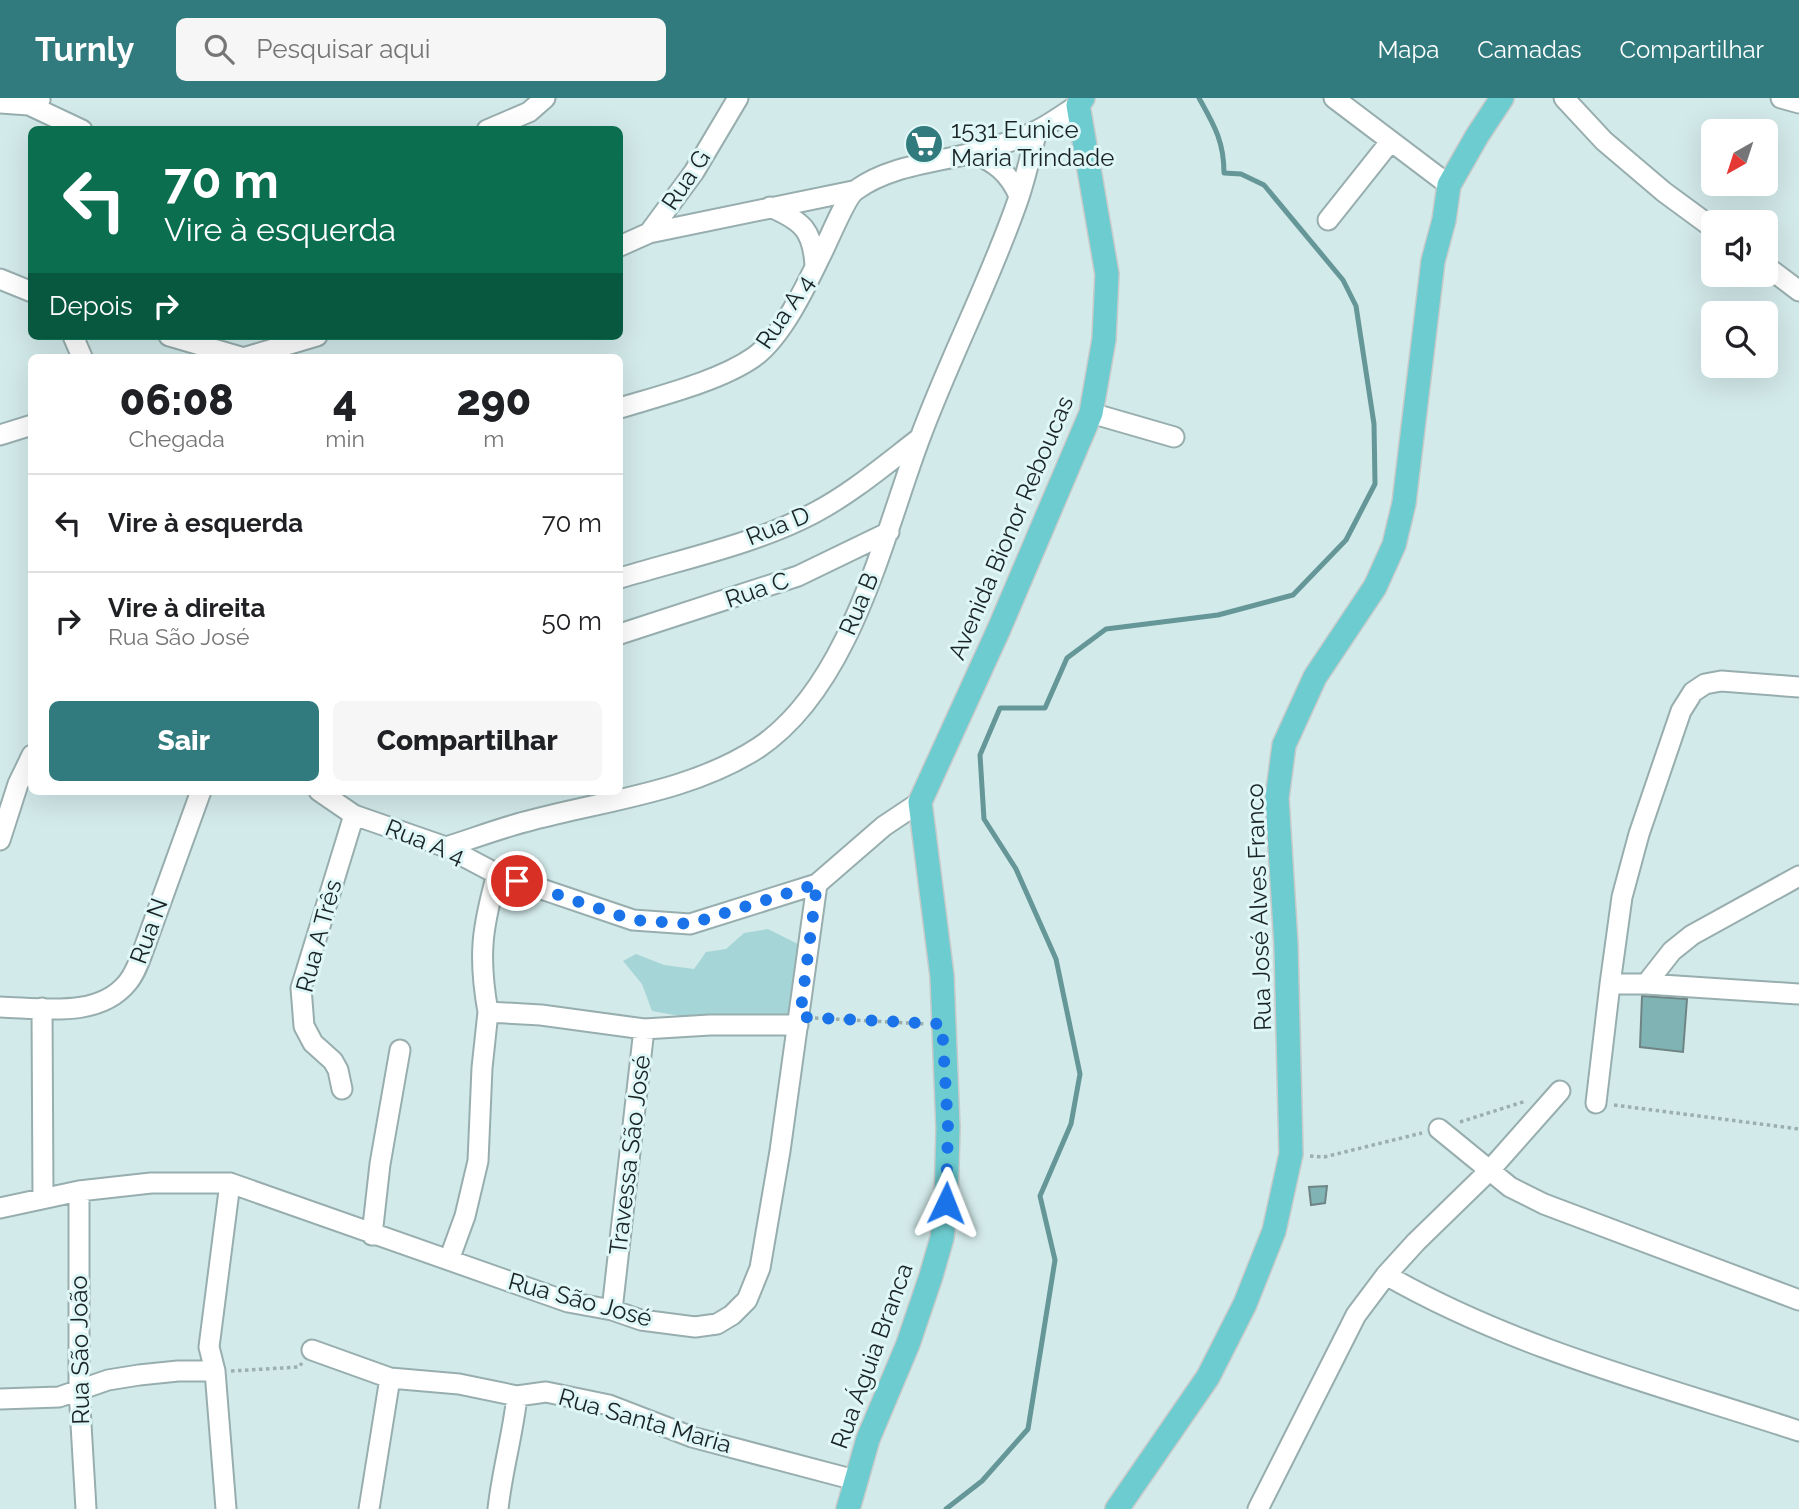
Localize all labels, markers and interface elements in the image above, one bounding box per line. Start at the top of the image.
search box [176,18,666,81]
text: Turnly [35,30,134,69]
icon: search [200,30,238,68]
text: Pesquisar aqui [256,34,430,64]
text: Mapa [1377,35,1439,64]
text: Camadas [1477,35,1582,64]
text: Compartilhar [1620,35,1764,64]
place label: 1531 Eunice Maria Trindade [951,115,1114,172]
north arrow [1701,119,1778,196]
map controls [1701,119,1778,378]
supermarket icon: 1531 Eunice Maria Trindade [903,123,945,165]
street label: Rua G [655,144,716,215]
text: 70 m [164,152,279,209]
icon: left [49,154,140,245]
button: sound [1701,210,1778,287]
text: Vire à esquerda [164,211,396,248]
street label: Rua A 4 [749,269,820,354]
icon: right [147,287,185,325]
text: Depois [49,291,133,321]
button: search [1701,301,1778,378]
text: 06:08 [120,376,234,425]
text: 4 [333,376,357,425]
text: 290 [456,376,531,425]
street label: Avenida Bionor Reboucas [942,392,1079,664]
text: Chegada [129,425,225,452]
text: min [325,425,365,452]
text: m [483,425,504,452]
street label: Rua D [742,500,814,551]
icon: left [49,504,87,542]
text: Vire à esquerda [108,508,303,538]
text: 70 m [542,508,602,538]
street label: Rua C [721,565,792,614]
street label: Rua B [833,568,885,639]
text: Vire à direita [108,593,265,623]
icon: right [49,602,87,640]
text: 50 m [541,606,602,636]
text: Rua São José [108,623,250,650]
button: Sair [49,701,319,781]
button: Compartilhar [333,701,602,781]
street label: Rua José Alves Franco [1240,783,1277,1031]
street label: Rua A 4 [381,813,469,871]
pin [487,851,547,911]
icon: arrive [498,862,536,900]
street label: Rua A Três [290,876,347,995]
street label: Rua N [123,894,174,967]
street label: Travessa São José [603,1053,656,1257]
position arrow [909,1166,983,1240]
street label: Rua Águia Branca [825,1259,919,1453]
street label: Rua São José [505,1266,655,1333]
street label: Rua São João [64,1275,95,1425]
street label: Rua Santa Maria [555,1382,735,1459]

